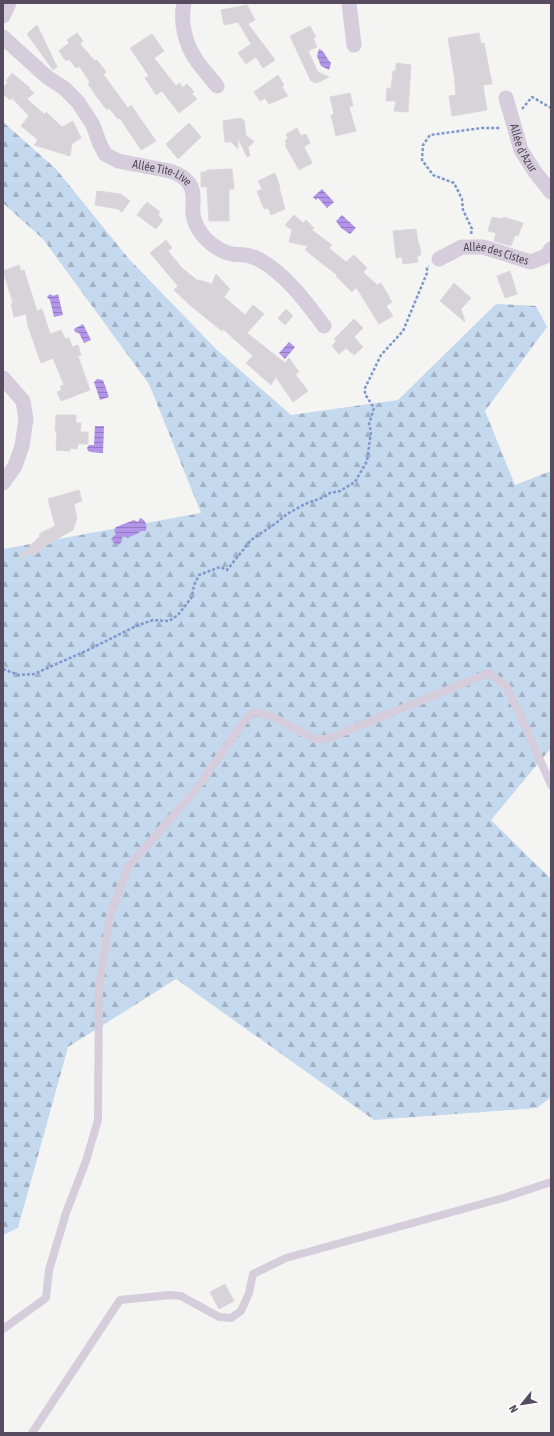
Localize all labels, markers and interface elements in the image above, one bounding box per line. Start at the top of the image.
street label: Allée d'Azur [507,122,540,175]
street label: Allée Tite-Live [131,157,195,188]
street label: Allée des Cistes [463,240,531,268]
north arrow [502,1384,542,1424]
text: N [507,1403,520,1415]

